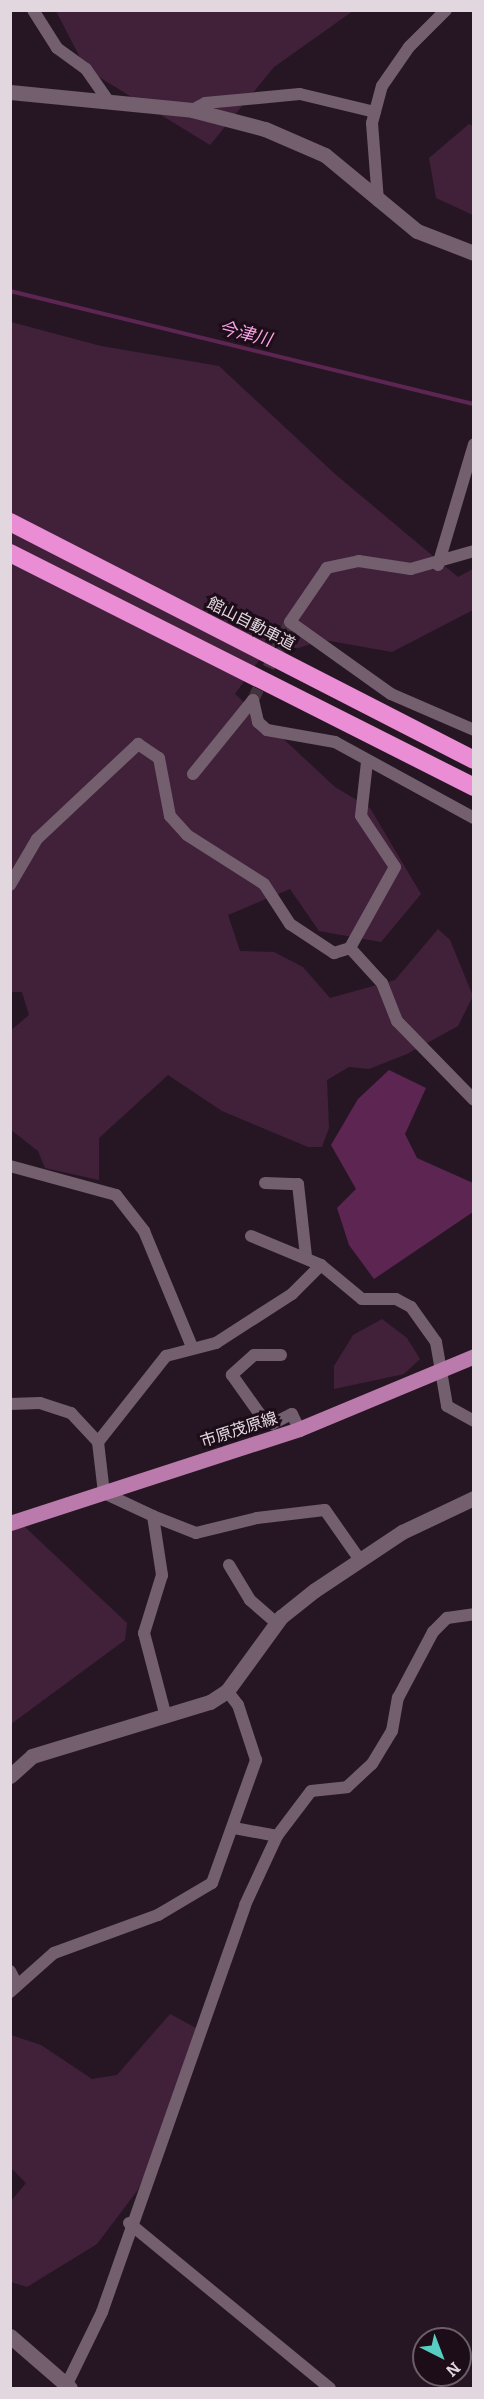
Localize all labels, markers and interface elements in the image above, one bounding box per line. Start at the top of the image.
water label: 今津川 [216,317,274,351]
street label: 館山自動車道 [204,594,298,654]
street label: 市原茂原線 [198,1409,280,1451]
north arrow [412,2327,472,2387]
text: N [442,2358,464,2380]

